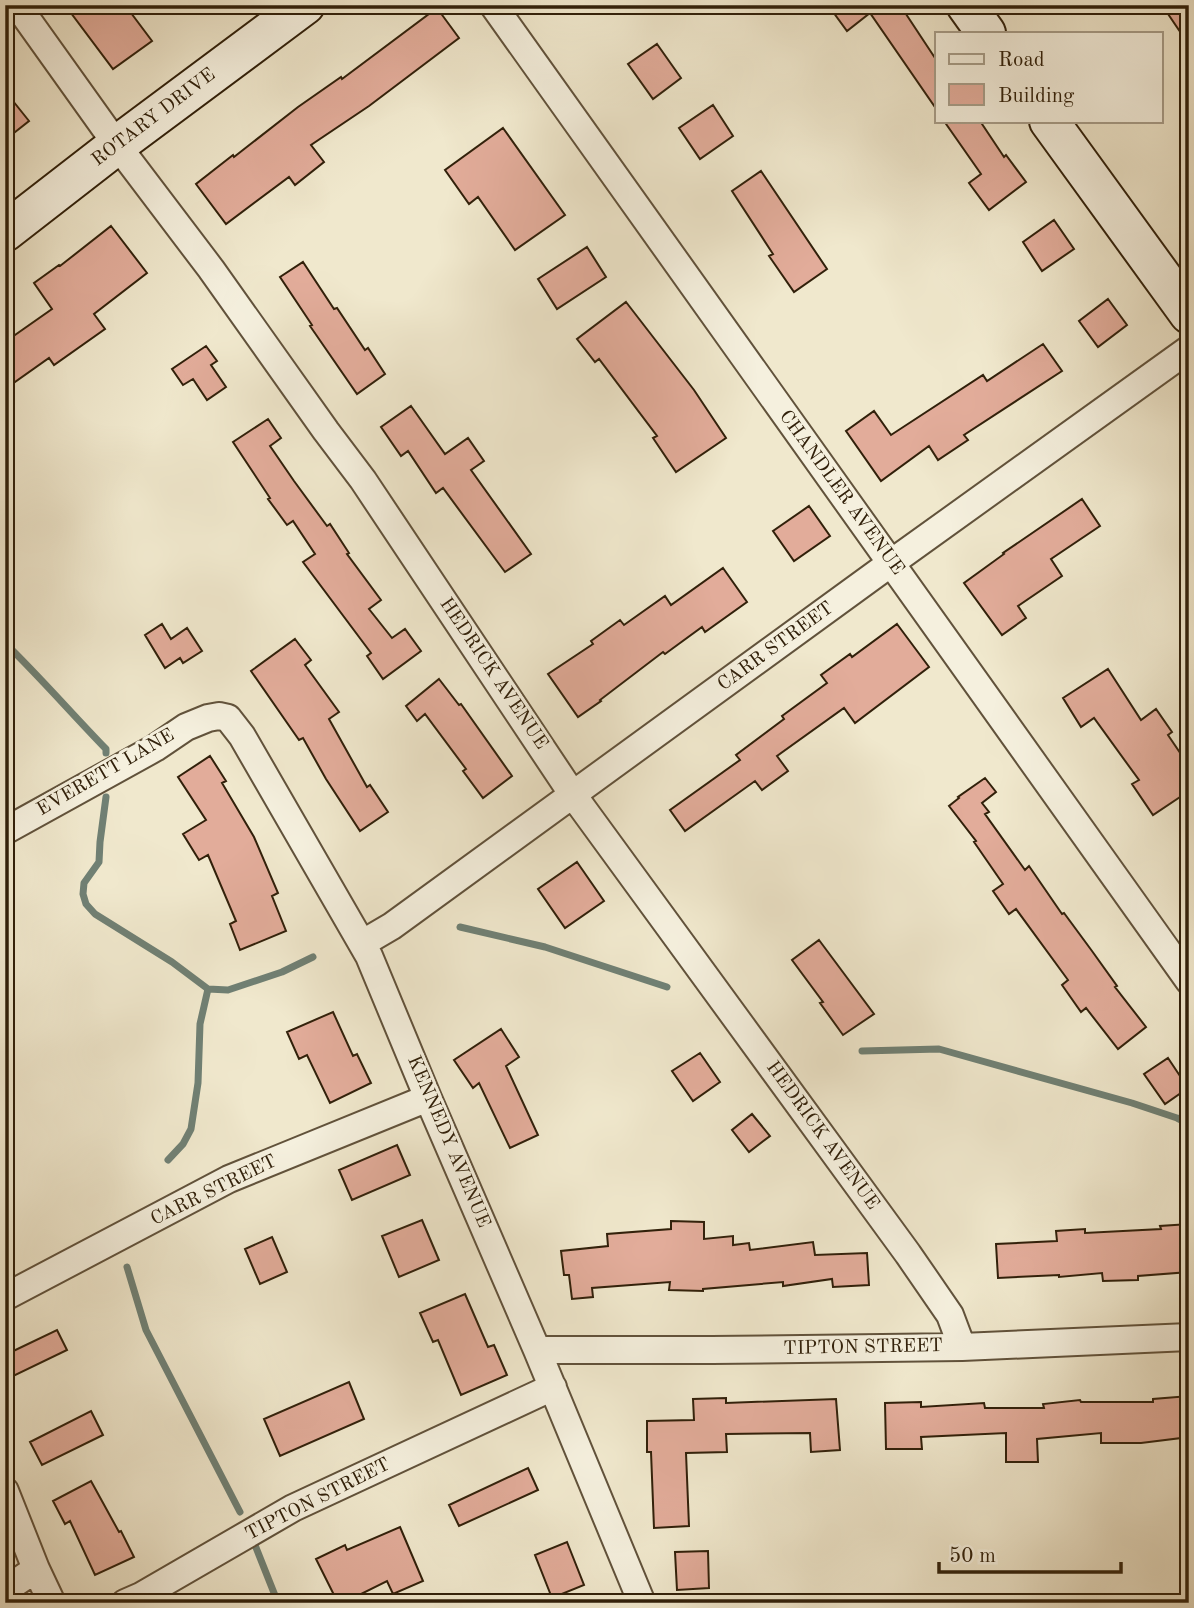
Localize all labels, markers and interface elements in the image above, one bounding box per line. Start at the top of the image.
legend [935,32,1162,122]
text: Road [998,50,1045,71]
street label: ROTARY DRIVE [89,66,219,170]
text: Building [998,86,1075,107]
street label: CHANDLER AVENUE [775,407,907,579]
street label: HEDRICK AVENUE [435,595,551,753]
street label: CARR STREET [715,599,837,695]
street label: EVERETT LANE [34,726,178,820]
street label: KENNEDY AVENUE [403,1053,493,1231]
street label: HEDRICK AVENUE [762,1058,882,1214]
street label: CARR STREET [148,1152,280,1230]
street label: TIPTON STREET [783,1337,943,1359]
street label: TIPTON STREET [243,1455,393,1545]
scale bar [939,1531,1120,1575]
text: 50 m [949,1546,996,1567]

